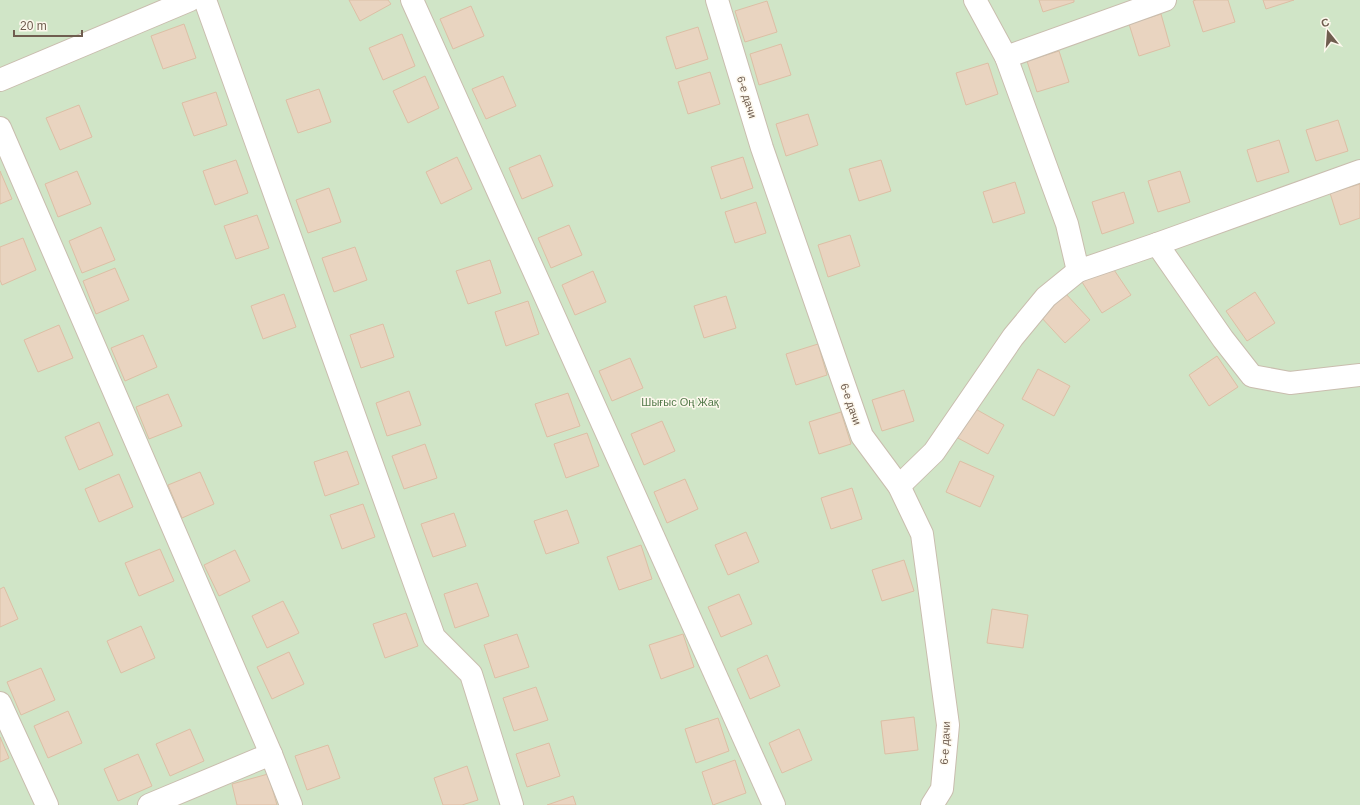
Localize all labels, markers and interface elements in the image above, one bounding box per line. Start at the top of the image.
scale bar [14,12,82,38]
north arrow [1308,12,1348,52]
text: С [1320,16,1331,29]
text: 20 m [20,19,47,33]
street label: 6-е дачи [735,75,759,119]
street label: 6-е дачи [838,382,864,426]
park label: Шығыс Оң Жақ [641,396,719,408]
street label: 6-е дачи [938,721,952,765]

